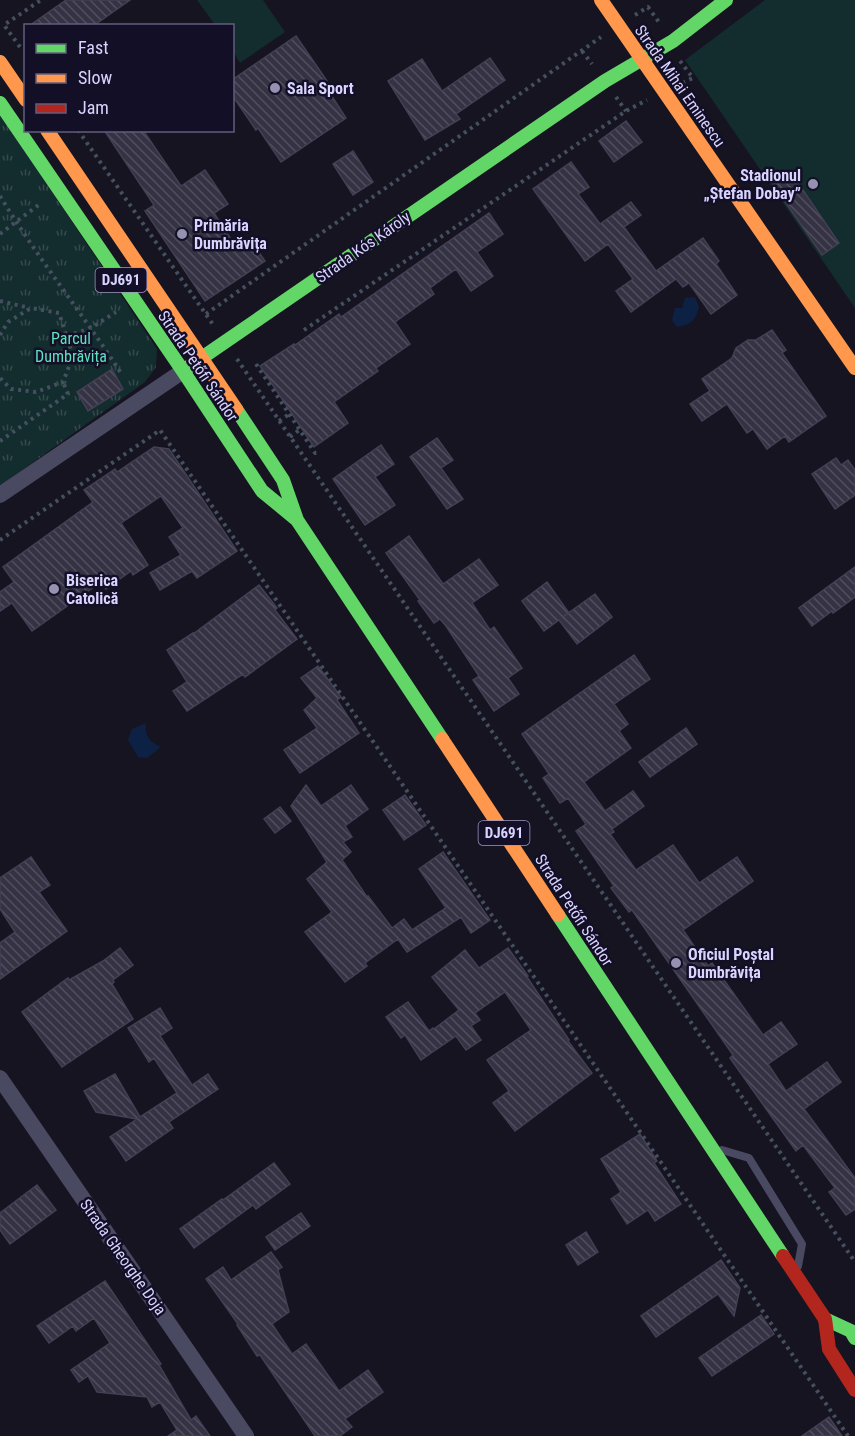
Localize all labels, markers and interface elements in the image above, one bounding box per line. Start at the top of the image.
street label: Strada Mihai Eminescu [631,21,729,151]
legend [24,24,234,132]
text: Fast [78,37,109,58]
text: Slow [78,67,113,88]
place label: Sala Sport [287,79,354,98]
marker: Sala Sport [268,81,282,95]
text: Jam [78,97,109,118]
place label: Stadionul „Ștefan Dobay” [703,166,801,203]
marker: Stadionul „Ștefan Dobay” [806,177,820,191]
street label: Strada Kós Károly [312,207,414,287]
place label: Primăria Dumbrăvița [194,216,267,253]
marker: Primăria Dumbrăvița [175,227,189,241]
road number: DJ691 [96,268,146,292]
street label: Strada Petőfi Sándor [154,307,242,425]
park label: Parcul Dumbrăvița [35,329,107,367]
place label: Biserica Catolică [66,571,119,608]
marker: Biserica Catolică [47,582,61,596]
road number: DJ691 [478,821,530,845]
street label: Strada Petőfi Sándor [531,851,617,970]
place label: Oficiul Poștal Dumbrăvița [688,945,774,982]
marker: Oficiul Poștal Dumbrăvița [669,956,683,970]
street label: Strada Gheorghe Doja [76,1195,170,1319]

